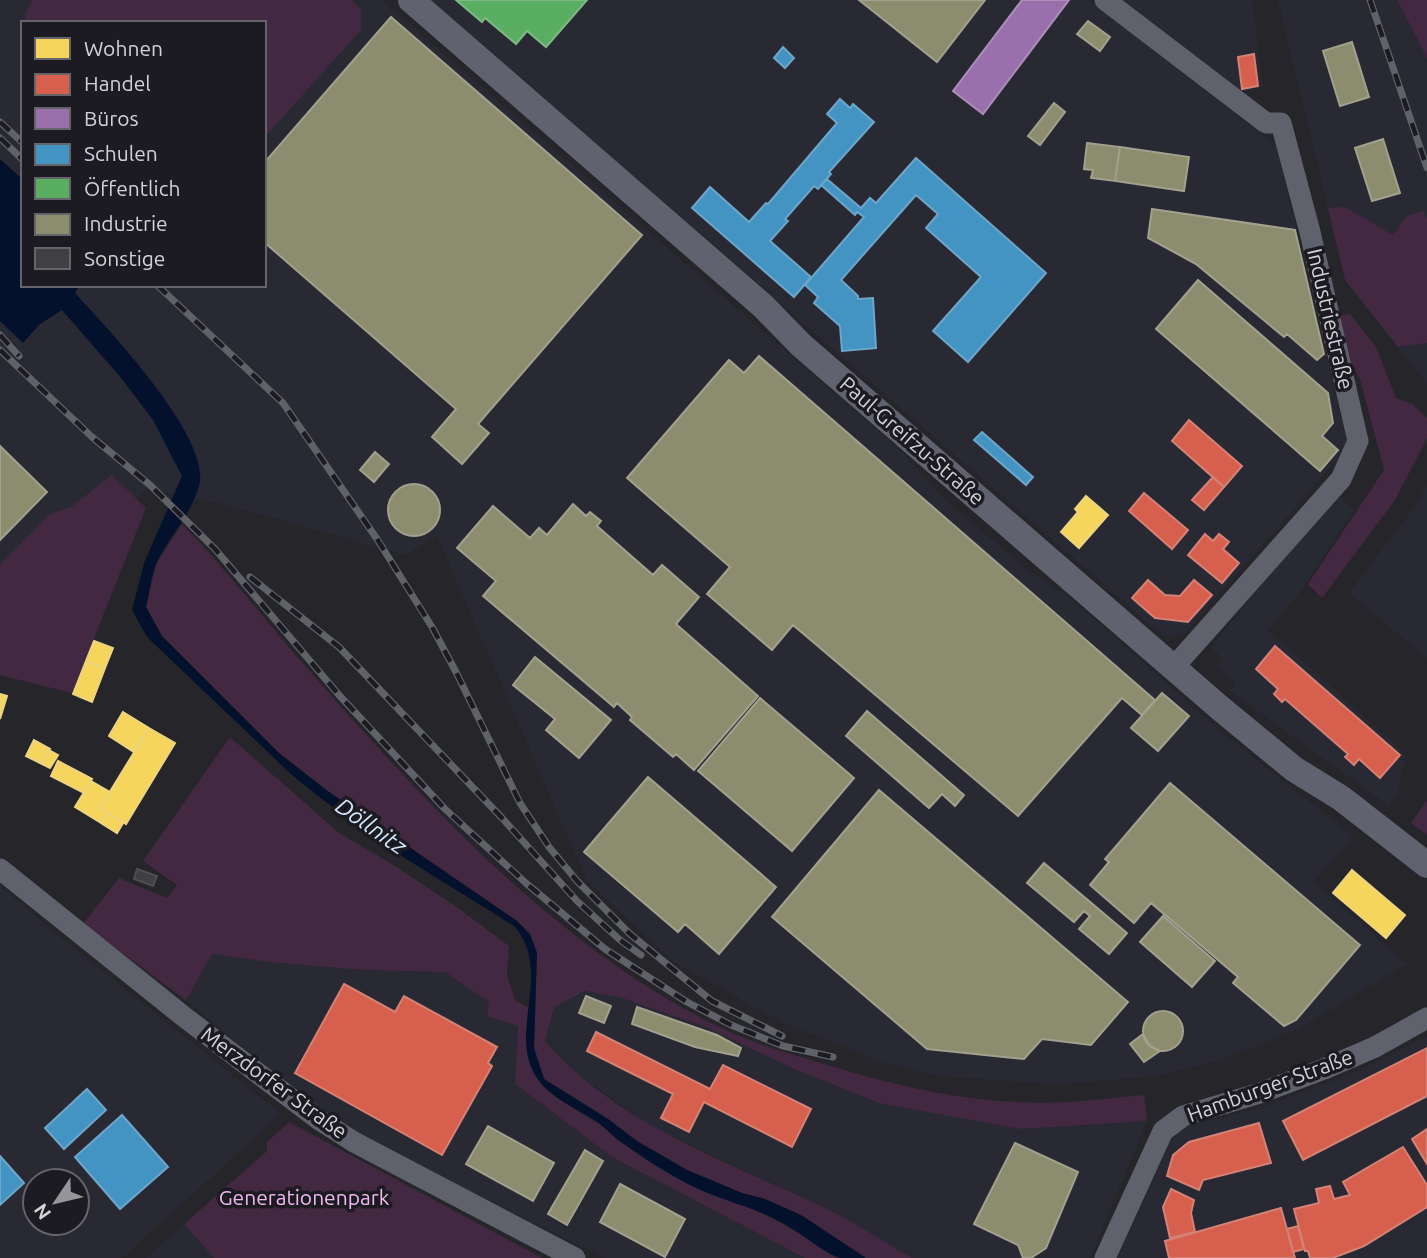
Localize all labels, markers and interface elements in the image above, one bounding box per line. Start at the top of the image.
legend [21,21,266,287]
text: Wohnen [84,36,163,60]
text: Handel [84,71,151,95]
text: Büros [84,106,139,130]
text: Schulen [84,141,158,165]
text: Öffentlich [84,176,180,200]
text: Industrie [84,211,168,235]
text: Sonstige [84,246,165,270]
street label: Industriestraße [1303,246,1359,392]
street label: Paul-Greifzu-Straße [836,371,990,509]
water label: Döllnitz [331,792,413,860]
street label: Merzdorfer Straße [197,1021,352,1143]
street label: Hamburger Straße [1184,1044,1356,1126]
north arrow [21,1167,91,1237]
park label: Generationenpark [219,1185,390,1209]
text: N [29,1200,55,1224]

